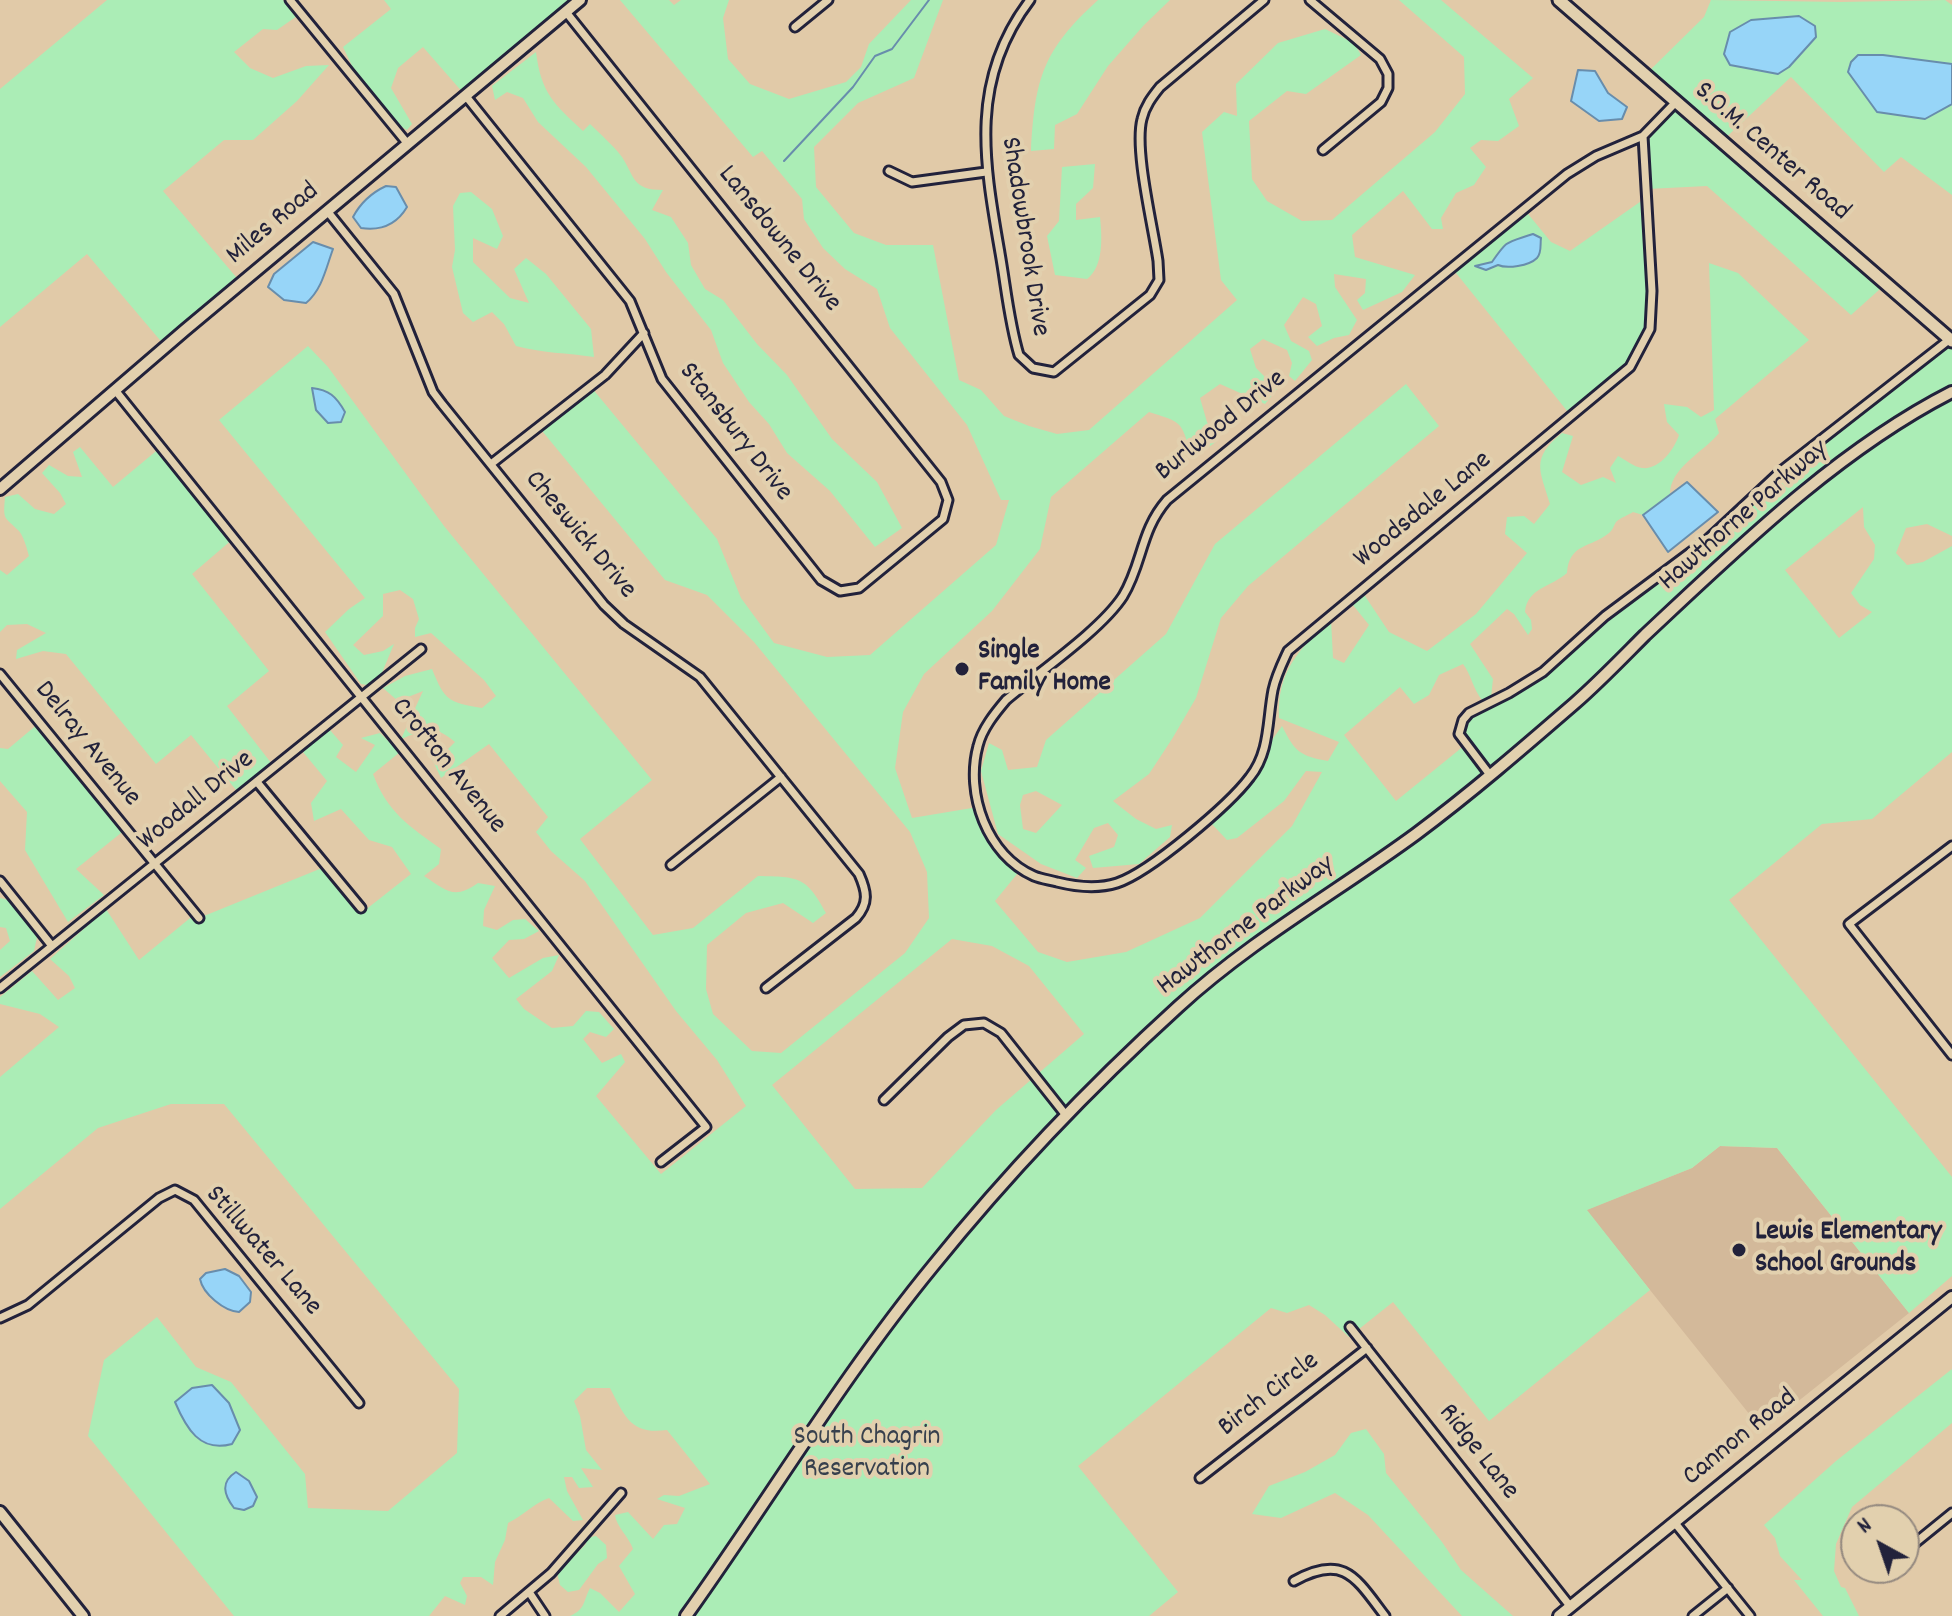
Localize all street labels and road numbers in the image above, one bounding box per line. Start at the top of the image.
street label: S.O.M. Center Road [1686,76,1856,230]
street label: Shadowbrook Drive [991,135,1055,339]
street label: Lansdowne Drive [709,160,847,320]
street label: Miles Road [221,176,327,274]
street label: Stansbury Drive [669,357,799,509]
street label: Burlwood Drive [1150,364,1294,490]
street label: Hawthorne Parkway [1653,434,1837,600]
street label: Woodsdale Lane [1348,445,1500,577]
street label: Cheswick Drive [516,465,642,607]
street label: Delray Avenue [25,676,147,814]
street label: Crofton Avenue [382,692,512,842]
street label: Woodall Drive [132,745,262,859]
street label: Hawthorne Parkway [1152,849,1342,1005]
street label: Stillwater Lane [196,1180,328,1324]
street label: Birch Circle [1213,1346,1327,1446]
street label: Cannon Road [1677,1383,1805,1495]
street label: Ridge Lane [1429,1398,1525,1508]

